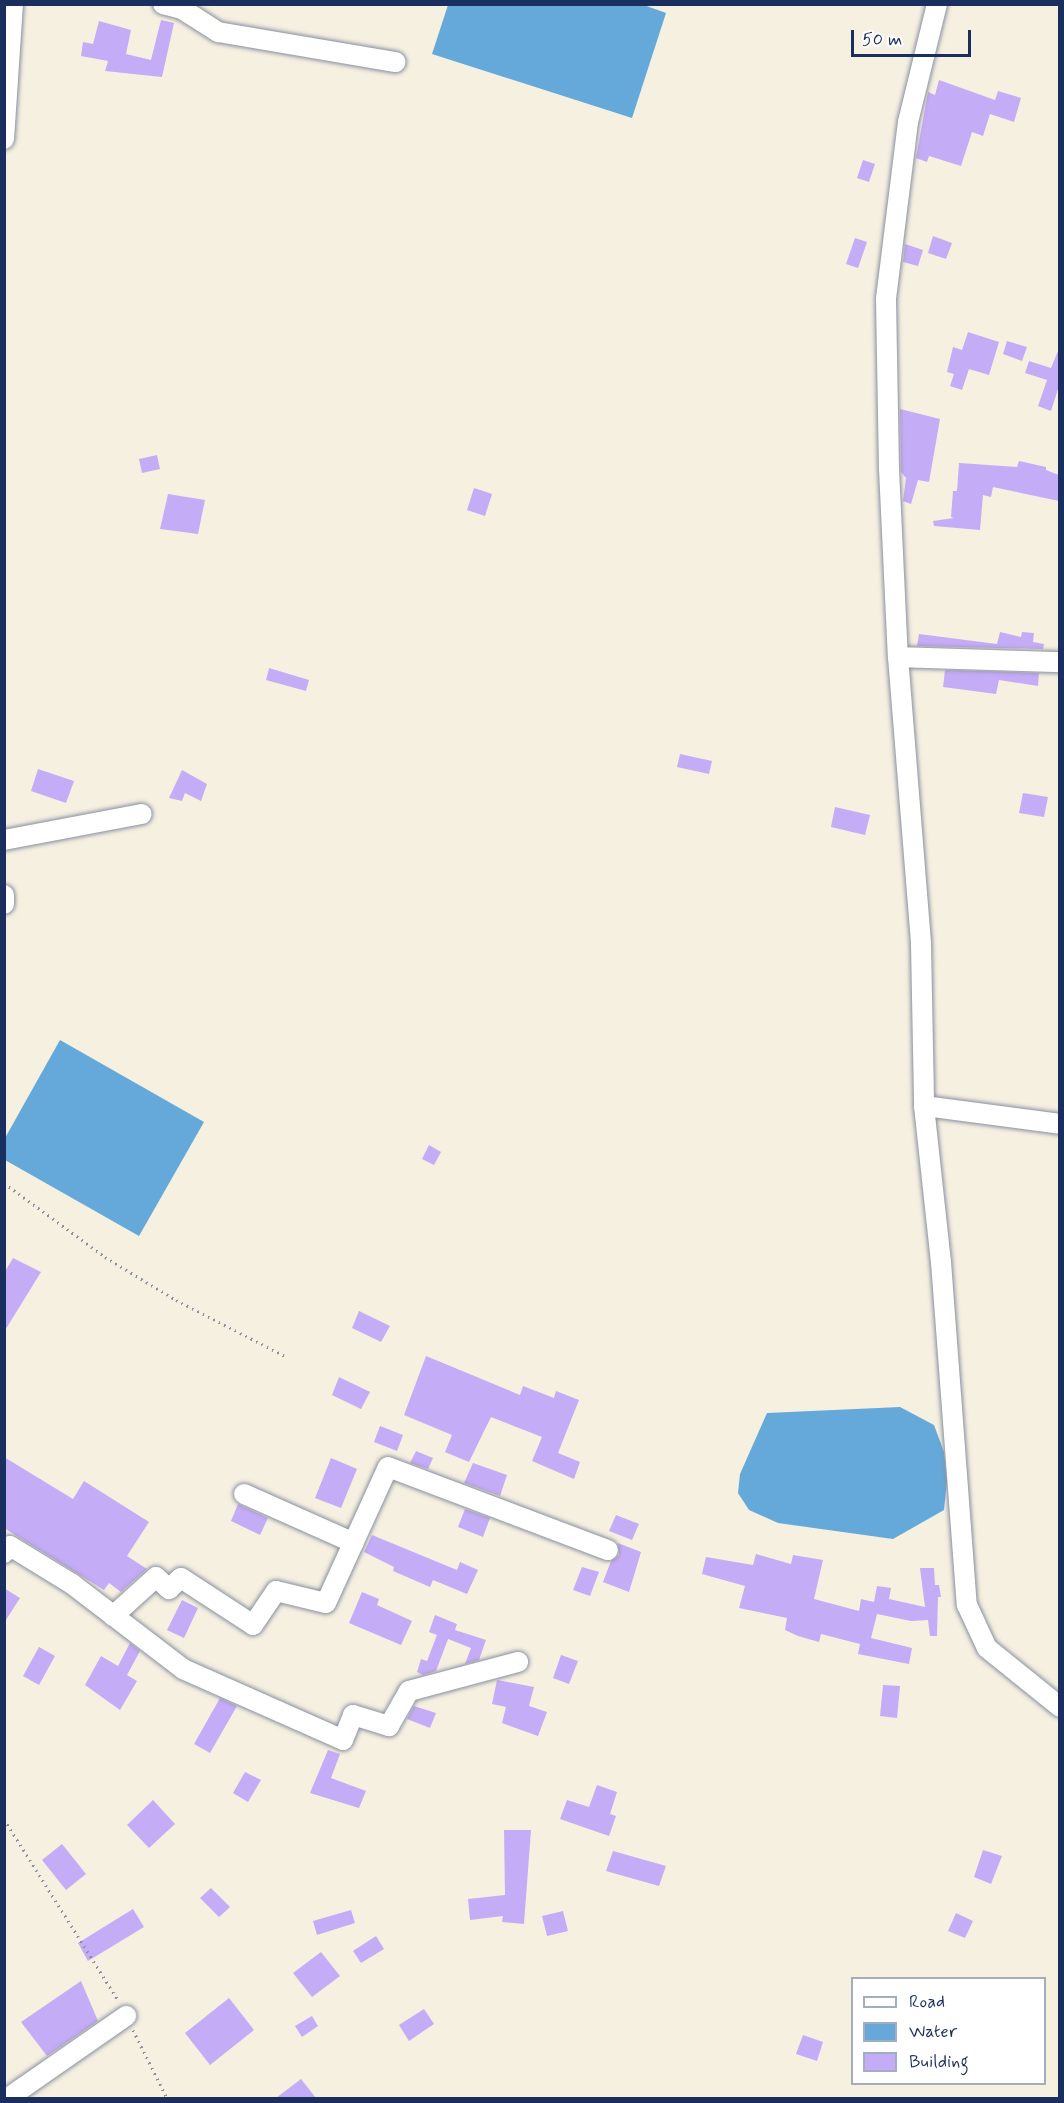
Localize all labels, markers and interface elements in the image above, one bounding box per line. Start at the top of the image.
scale bar [854,18,974,56]
text: 50 m [862,28,902,52]
legend [851,1977,1046,2085]
text: Road [909,1990,945,2014]
text: Water [909,2020,957,2044]
text: Building [909,2050,969,2074]

